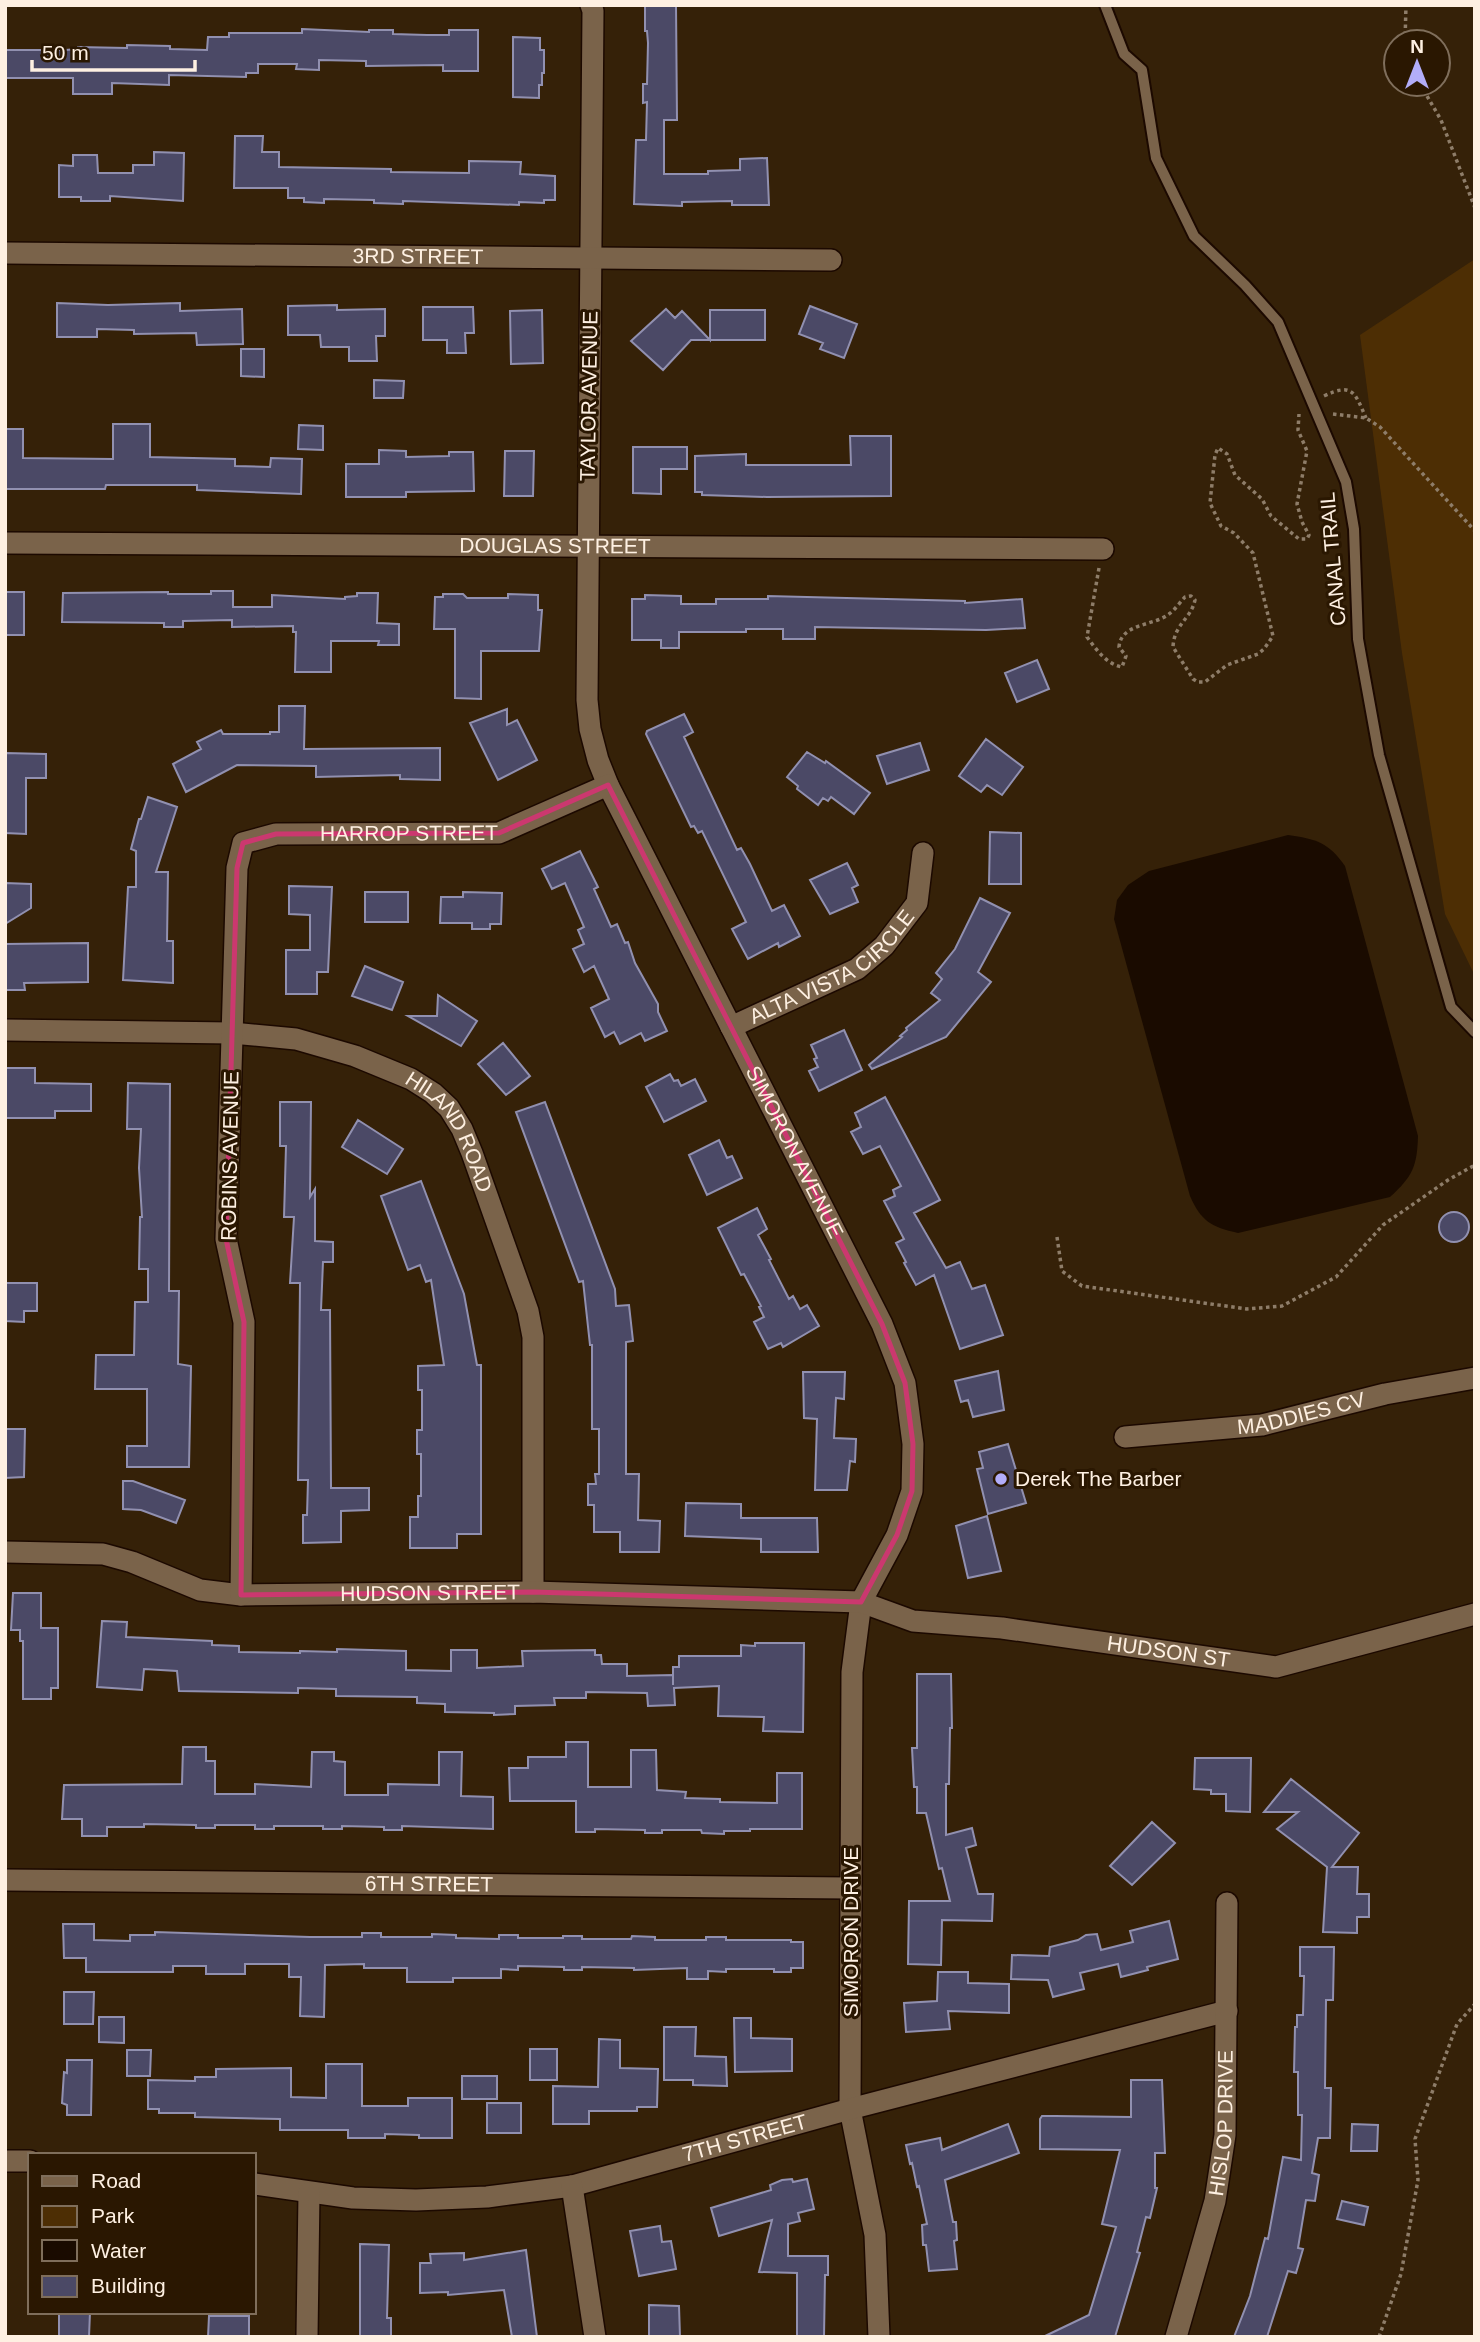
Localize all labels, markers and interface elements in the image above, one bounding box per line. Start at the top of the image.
scale bar [32,28,194,72]
north arrow [1382,28,1452,98]
text: N [1410,36,1424,57]
text: 50 m [42,41,89,64]
street label: 3RD STREET [353,244,484,268]
street label: TAYLOR AVENUE [576,311,601,481]
street label: CANAL TRAIL [1315,491,1350,627]
street label: DOUGLAS STREET [459,533,651,558]
street label: HARROP STREET [320,821,498,845]
street label: ALTA VISTA CIRCLE [745,905,919,1028]
street label: SIMORON AVENUE [742,1062,848,1242]
street label: HILAND ROAD [402,1067,497,1195]
street label: ROBINS AVENUE [217,1071,242,1241]
street label: MADDIES CV [1236,1387,1367,1438]
place label: Derek The Barber [1015,1467,1182,1490]
marker: Derek The Barber [993,1471,1009,1487]
street label: HUDSON STREET [340,1580,520,1605]
street label: HUDSON ST [1106,1631,1232,1671]
street label: SIMORON DRIVE [839,1847,862,2017]
street label: 6TH STREET [365,1871,493,1896]
street label: HISLOP DRIVE [1204,2050,1237,2198]
street label: 7TH STREET [680,2109,810,2166]
legend [28,2153,256,2314]
text: Road [91,2169,141,2192]
text: Park [91,2204,135,2227]
text: Water [91,2239,146,2262]
text: Building [91,2274,166,2297]

